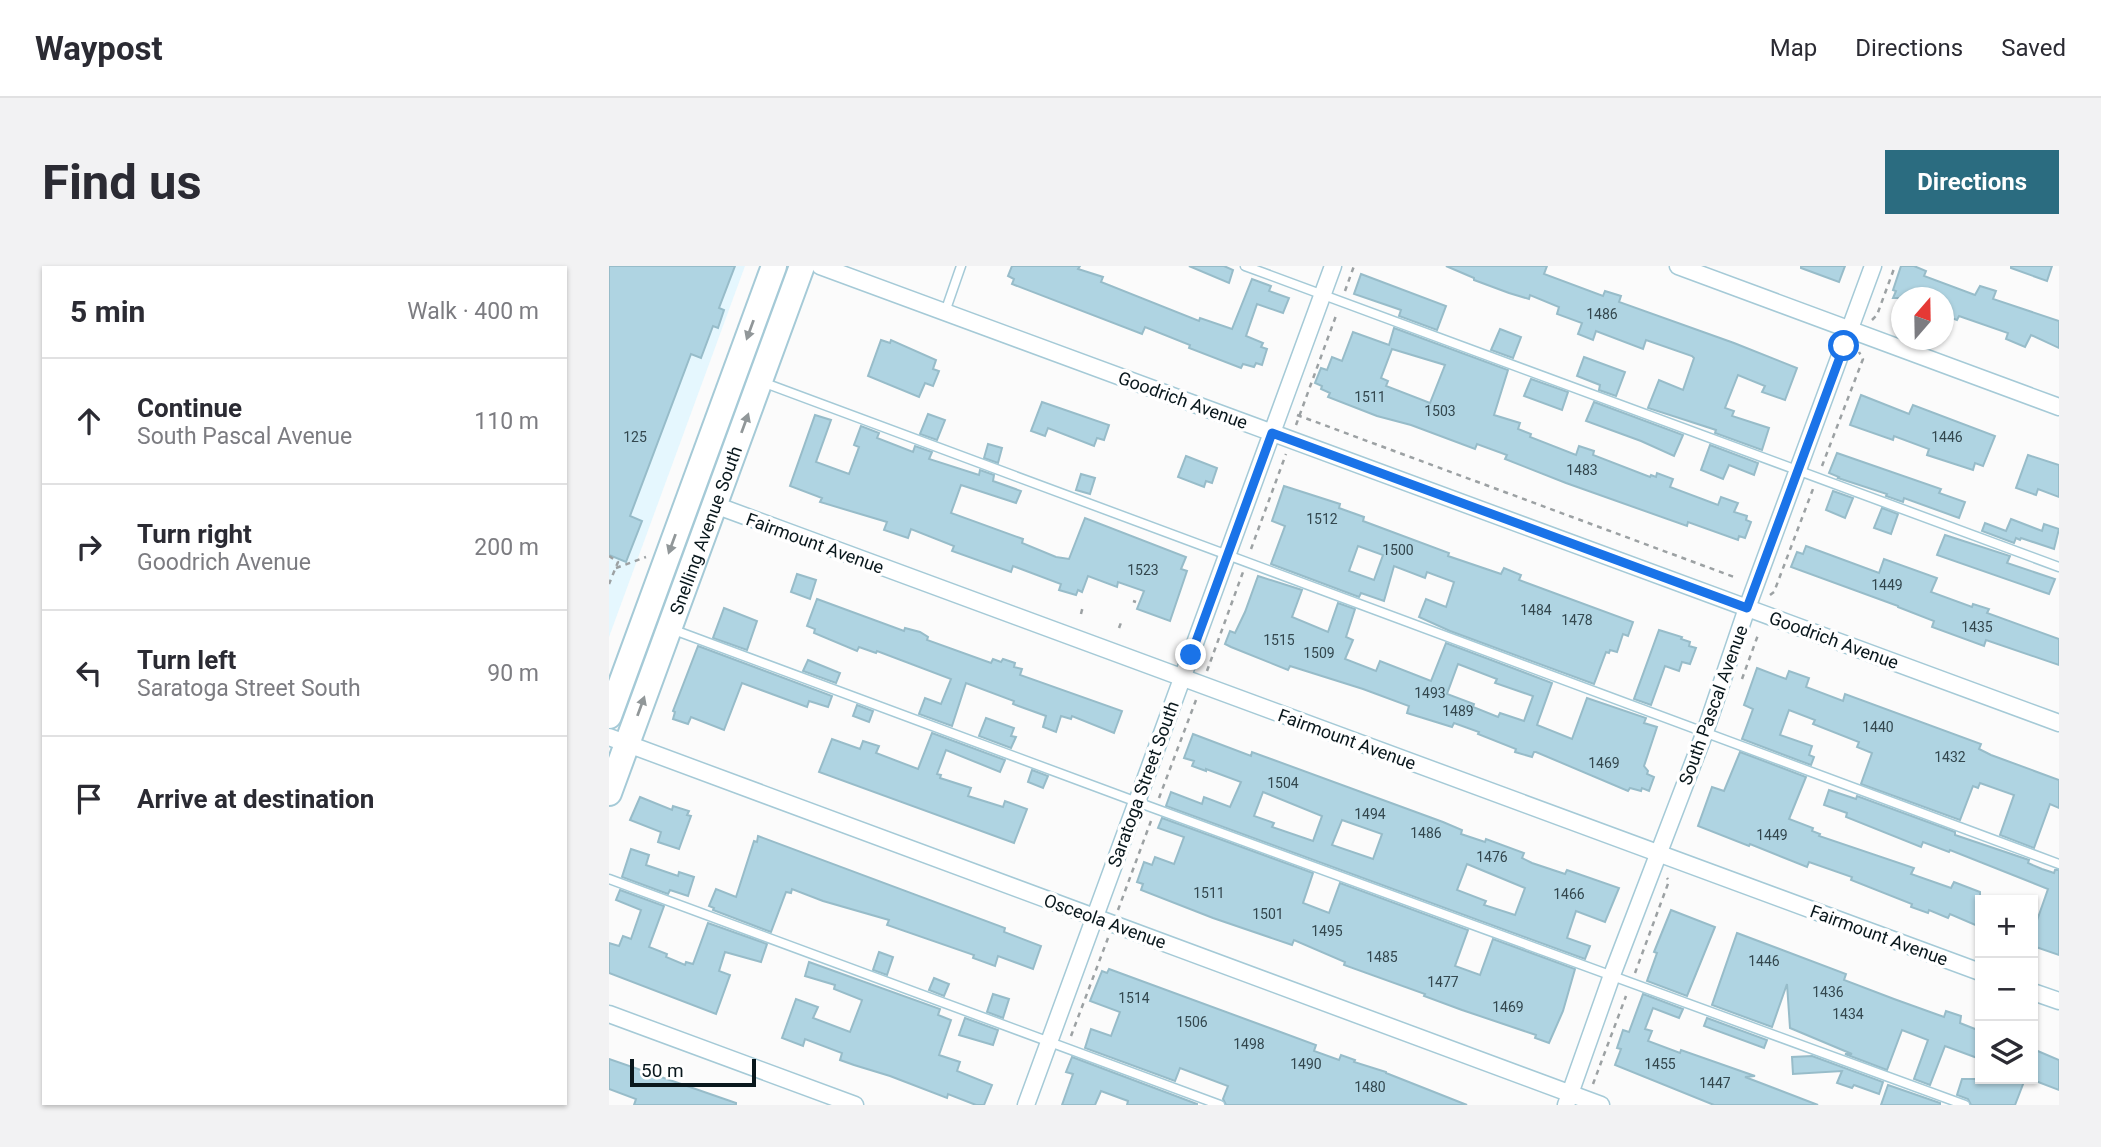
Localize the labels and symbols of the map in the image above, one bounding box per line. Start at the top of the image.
north arrow [1891,287,1954,350]
house number: 1486 [1586,306,1618,322]
one-way arrow [744,320,755,341]
route start [1828,330,1859,361]
street label: Goodrich Avenue [1115,367,1251,433]
house number: 1511 [1354,389,1386,405]
house number: 1503 [1424,403,1456,419]
one-way arrow [739,413,750,434]
house number: 125 [623,429,647,445]
house number: 1446 [1931,429,1963,445]
street label: Snelling Avenue South [665,443,746,617]
house number: 1483 [1566,462,1598,478]
street label: Fairmount Avenue [743,508,887,578]
house number: 1512 [1306,511,1338,527]
one-way arrow [666,533,677,554]
house number: 1500 [1382,542,1414,558]
house number: 1523 [1127,562,1159,578]
house number: 1449 [1871,577,1903,593]
house number: 1484 [1520,602,1552,618]
street label: Goodrich Avenue [1766,607,1902,673]
house number: 1478 [1561,612,1593,628]
house number: 1435 [1961,619,1993,635]
street label: South Pascal Avenue [1674,622,1752,788]
house number: 1515 [1263,632,1295,648]
route end [1175,639,1206,670]
house number: 1509 [1303,645,1335,661]
house number: 1493 [1414,685,1446,701]
one-way arrow [636,696,647,717]
street label: Saratoga Street South [1103,698,1183,870]
house number: 1489 [1442,703,1474,719]
street label: Fairmount Avenue [1275,704,1419,774]
house number: 1440 [1862,719,1894,735]
house number: 1432 [1934,749,1966,765]
house number: 1469 [1588,755,1620,771]
house number: 1504 [1267,775,1299,791]
house number: 1494 [1354,806,1386,822]
house number: 1486 [1410,825,1442,841]
house number: 1449 [1756,827,1788,843]
house number: 1476 [1476,849,1508,865]
house number: 1511 [1193,885,1225,901]
house number: 1466 [1553,886,1585,902]
street label: Osceola Avenue [1041,889,1169,953]
street label: Fairmount Avenue [1807,900,1951,970]
house number: 1501 [1252,906,1284,922]
house number: 1495 [1311,923,1343,939]
house number: 1485 [1366,949,1398,965]
house number: 1446 [1748,953,1780,969]
house number: 1477 [1427,974,1459,990]
house number: 1436 [1812,984,1844,1000]
house number: 1514 [1118,990,1150,1006]
house number: 1469 [1492,999,1524,1015]
house number: 1434 [1832,1006,1864,1022]
house number: 1506 [1176,1014,1208,1030]
house number: 1498 [1233,1036,1265,1052]
scale bar [630,1056,756,1088]
house number: 1490 [1290,1056,1322,1072]
house number: 1455 [1644,1056,1676,1072]
house number: 1447 [1699,1075,1731,1091]
house number: 1480 [1354,1079,1386,1095]

